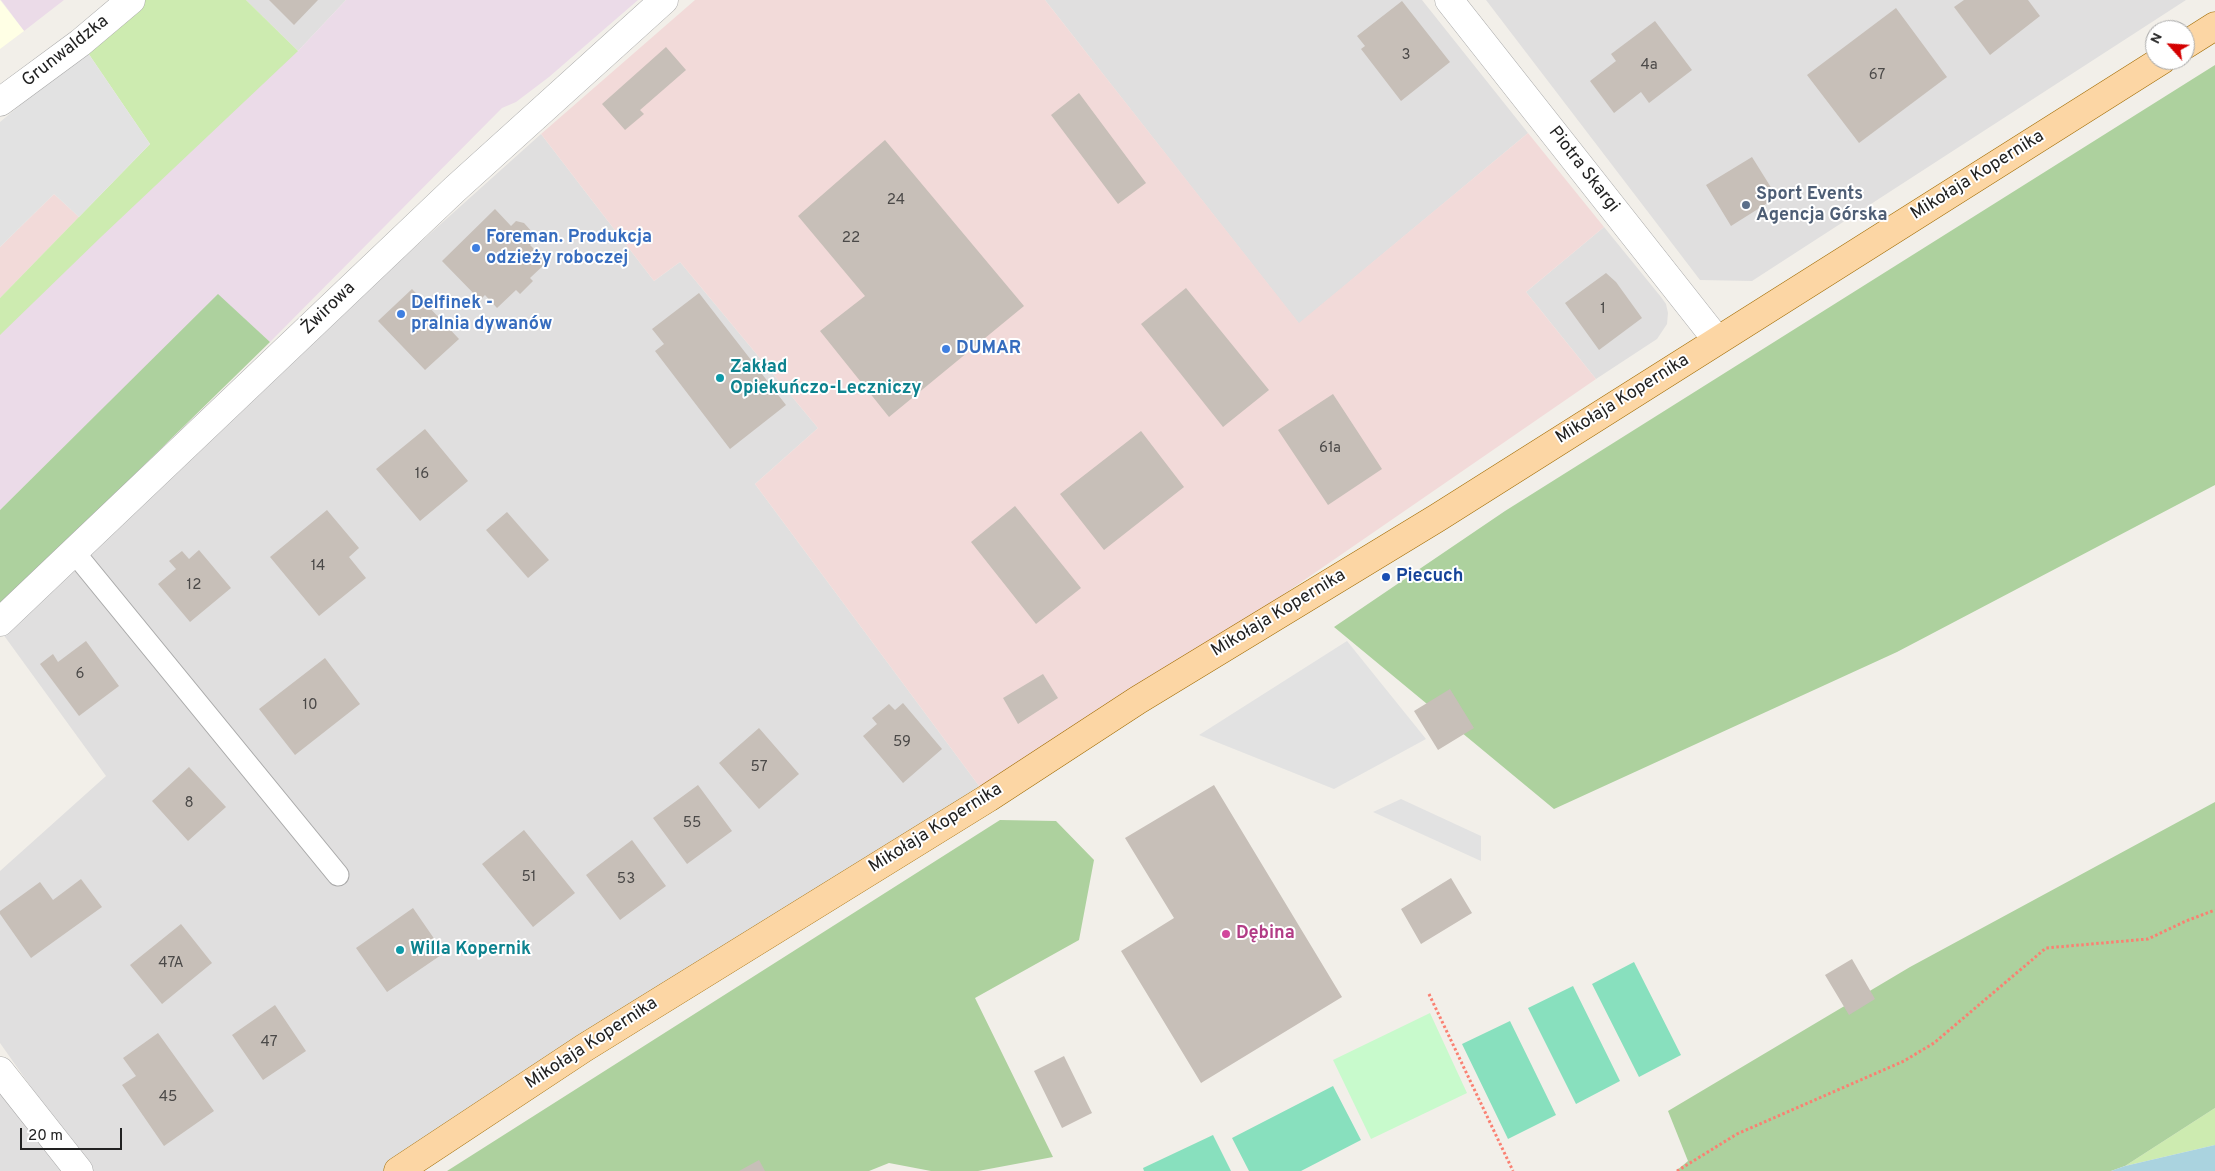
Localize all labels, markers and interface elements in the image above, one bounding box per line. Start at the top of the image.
street label: Grunwaldzka [18,11,114,93]
north arrow [2145,20,2195,70]
text: N [2147,30,2167,47]
house number: 3 [1401,47,1411,65]
house number: 4a [1640,57,1658,75]
house number: 67 [1869,67,1885,85]
street label: Piotra Skargi [1543,123,1623,217]
street label: Mikołaja Kopernika [1907,126,2049,226]
place label: Sport Events Agencja Górska [1756,184,1888,226]
house number: 24 [887,192,905,210]
marker: Sport Events Agencja Górska [1740,199,1752,211]
place label: Foreman. Produkcja odzieży roboczej [486,227,652,270]
house number: 22 [842,230,860,248]
marker: Foreman. Produkcja odzieży roboczej [470,242,482,254]
street label: Żwirowa [297,278,361,340]
place label: Delfinek - pralnia dywanów [411,293,552,336]
house number: 1 [1600,301,1606,319]
marker: Delfinek - pralnia dywanów [395,308,407,320]
place label: DUMAR [956,338,1021,360]
marker: DUMAR [940,343,952,355]
street label: Mikołaja Kopernika [1552,350,1694,450]
place label: Zakład Opiekuńczo-Leczniczy [730,357,922,399]
marker: Zakład Opiekuńczo-Leczniczy [714,372,726,384]
house number: 61a [1319,440,1341,458]
house number: 16 [415,466,429,484]
house number: 14 [311,558,325,576]
street label: Mikołaja Kopernika [1208,565,1350,663]
place label: Piecuch [1396,566,1463,588]
marker: Piecuch [1380,571,1392,583]
house number: 12 [187,577,201,595]
house number: 6 [76,666,84,684]
house number: 10 [302,697,318,715]
house number: 59 [893,734,911,752]
house number: 57 [751,759,767,777]
street label: Mikołaja Kopernika [865,779,1007,879]
house number: 8 [184,795,194,813]
house number: 55 [683,815,701,833]
house number: 51 [522,869,536,887]
house number: 53 [617,871,635,889]
place label: Dębina [1236,923,1295,945]
marker: Dębina [1220,928,1232,940]
place label: Willa Kopernik [410,939,531,961]
marker: Willa Kopernik [394,944,406,956]
house number: 47A [158,955,184,973]
street label: Mikołaja Kopernika [522,993,662,1095]
house number: 47 [261,1034,277,1052]
house number: 45 [159,1089,177,1107]
scale bar [22,1118,125,1150]
text: 20 m [28,1127,63,1146]

